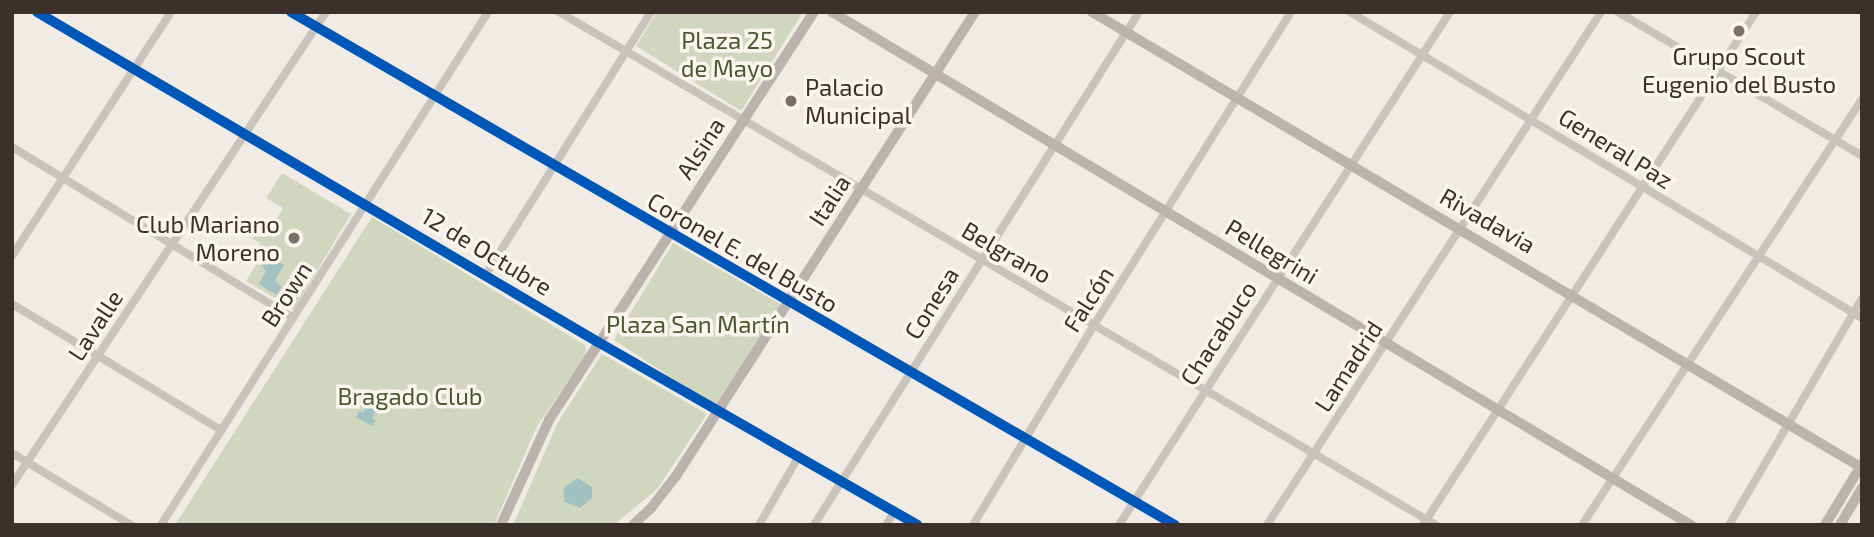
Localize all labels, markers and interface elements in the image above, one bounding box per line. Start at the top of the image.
marker: Grupo Scout Eugenio del Busto [1731,23,1747,39]
park label: Plaza 25 de Mayo [681,26,773,82]
place label: Grupo Scout Eugenio del Busto [1642,42,1836,98]
place label: Palacio Municipal [805,73,912,129]
marker: Palacio Municipal [783,93,799,109]
street label: General Paz [1553,101,1679,195]
street label: Alsina [670,112,730,184]
street label: Italia [802,169,856,231]
street label: Rivadavia [1435,181,1541,259]
street label: Coronel E. del Busto [642,185,844,319]
street label: 12 de Octubre [417,201,557,301]
place label: Club Mariano Moreno [136,210,280,266]
street label: Pellegrini [1220,212,1324,290]
street label: Belgrano [957,215,1057,289]
marker: Club Mariano Moreno [286,230,302,246]
street label: Brown [254,256,318,332]
street label: Falcón [1057,261,1119,337]
street label: Conesa [898,262,964,344]
street label: Chacabuco [1174,276,1262,390]
street label: Lavalle [62,284,128,366]
park label: Plaza San Martín [606,310,790,338]
street label: Lamadrid [1308,315,1388,417]
park label: Bragado Club [337,382,483,410]

